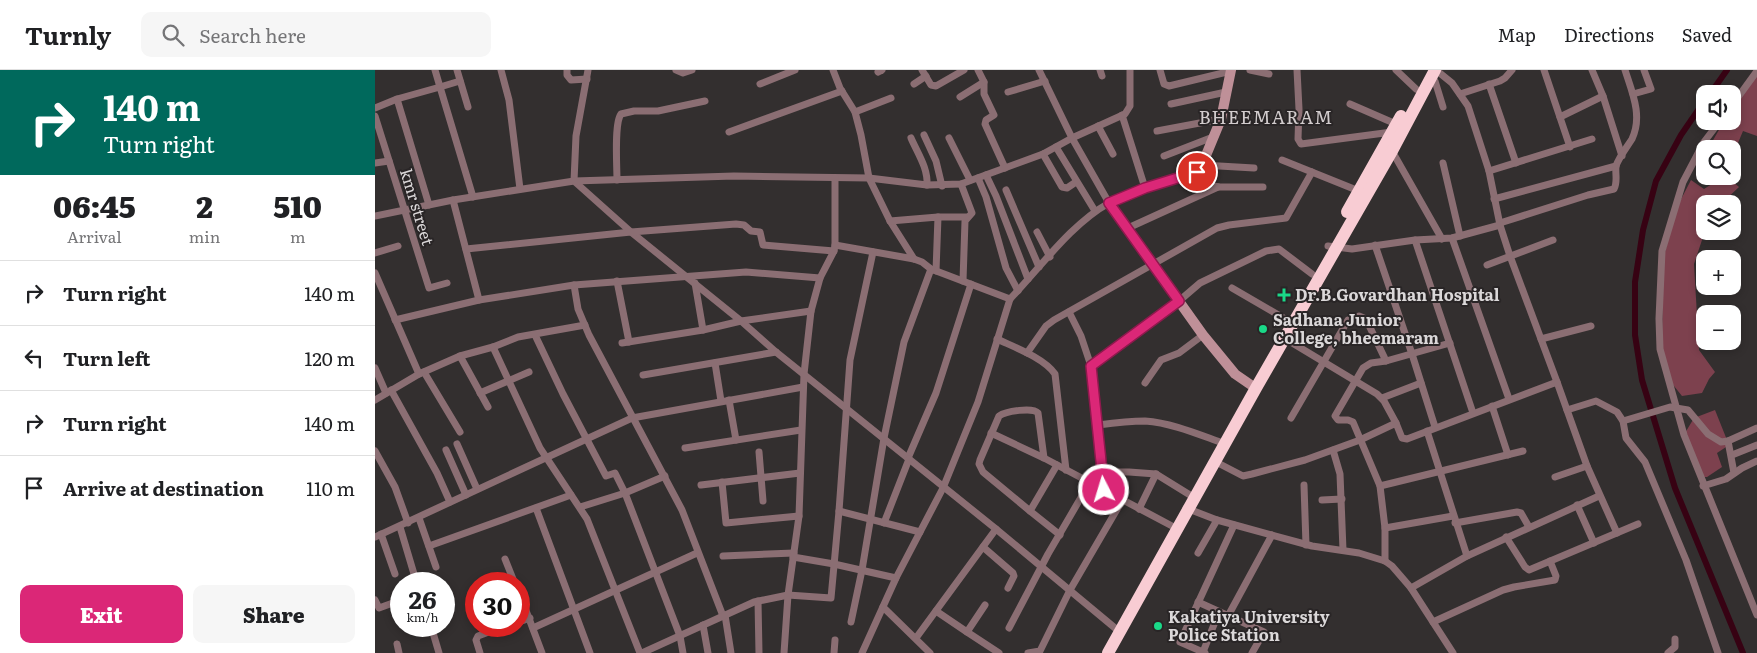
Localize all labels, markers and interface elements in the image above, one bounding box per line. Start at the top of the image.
search box [141,12,491,57]
text: Turnly [25,17,111,52]
icon: search [159,21,187,49]
text: Search here [199,21,306,49]
text: Map [1498,21,1536,48]
text: Directions [1564,21,1654,48]
text: Saved [1682,21,1732,48]
text: 140 m [103,80,201,132]
map controls [1696,85,1741,350]
button: sound [1696,85,1741,130]
icon: right [20,90,85,155]
district label: BHEEMARAM [1199,103,1333,130]
text: Turn right [103,127,215,160]
button: search [1696,140,1741,185]
pin [1176,151,1218,193]
icon: arrive [1183,158,1211,186]
street label: kmr street [395,165,441,249]
text: 06:45 [53,183,136,227]
text: 2 [196,183,213,227]
text: 510 [273,183,322,227]
button: layers [1696,195,1741,240]
text: Arrival [67,224,122,248]
text: min [189,224,220,248]
text: m [290,224,305,248]
button: + [1696,250,1741,295]
icon: right [20,279,48,307]
text: Turn right [63,279,167,307]
text: 140 m [304,279,355,307]
place label: Dr.B.Govardhan Hospital [1295,282,1500,306]
marker: Dr.B.Govardhan Hospital [1277,288,1291,302]
button: − [1696,305,1741,350]
place label: Sadhana Junior College, bheemaram [1273,307,1439,349]
marker: Sadhana Junior College, bheemaram [1257,323,1269,335]
icon: left [20,344,48,372]
text: Turn left [63,344,150,372]
text: 120 m [304,344,355,372]
icon: right [20,409,48,437]
text: Turn right [63,409,167,437]
text: 140 m [304,409,355,437]
position arrow [1077,463,1129,515]
icon: arrive [20,474,48,502]
text: Arrive at destination [63,474,264,502]
text: 110 m [306,474,355,502]
speed limit sign: 30 [465,572,530,637]
text: 26 [408,580,437,617]
button: Exit [20,585,183,643]
button: Share [193,585,355,643]
place label: Kakatiya University Police Station [1168,604,1330,646]
text: km/h [407,608,438,626]
marker: Kakatiya University Police Station [1152,620,1164,632]

